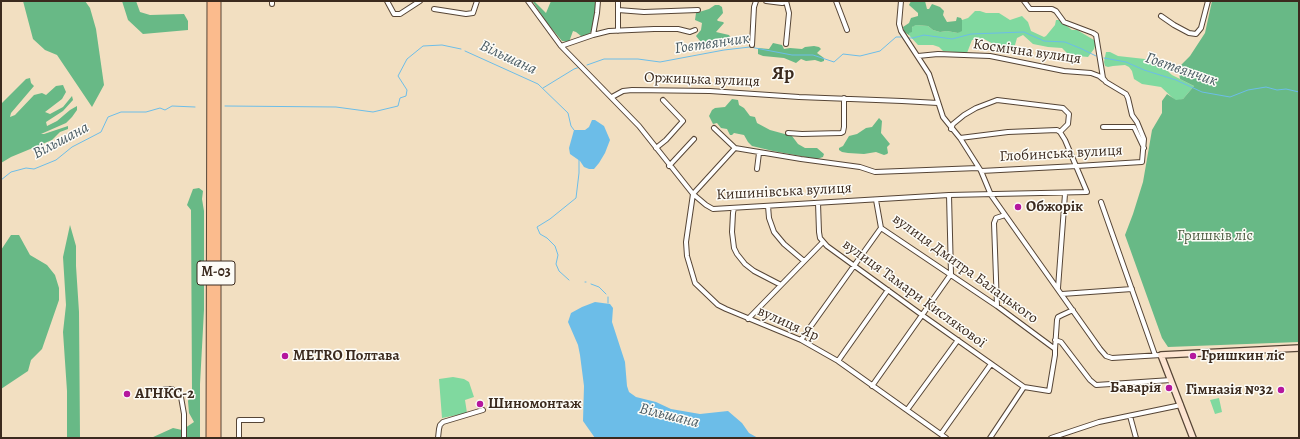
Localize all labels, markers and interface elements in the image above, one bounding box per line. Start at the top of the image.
water label: Говтвянчик [673,29,751,59]
water label: Вільшана [476,36,540,80]
street label: Космічна вулиця [972,36,1082,68]
water label: Говтвянчик [1142,49,1220,91]
district label: Яр [772,63,794,85]
street label: Оржицька вулиця [644,69,760,91]
water label: Вільшана [30,118,92,164]
street label: Глобинська вулиця [999,142,1123,166]
street label: Кишинівська вулиця [716,179,852,205]
place label: Обжорік [1026,198,1083,216]
marker: Обжорік [1013,202,1023,212]
street label: вулиця Дмитра Балацького [889,210,1041,328]
park label: Гришків ліс [1177,227,1253,245]
street label: вулиця Тамари Кислякової [839,236,989,352]
road number: М-03 [197,261,235,285]
street label: вулиця Яр [754,302,822,346]
place label: METRO Полтава [293,347,400,365]
place label: Гришкин ліс [1201,347,1285,365]
marker: METRO Полтава [280,351,290,361]
marker: Гришкин ліс [1188,351,1198,361]
place label: Баварія [1110,379,1161,397]
place label: Гімназія №32 [1186,381,1273,399]
marker: Баварія [1164,383,1174,393]
place label: АГНКС-2 [135,385,195,403]
marker: Гімназія №32 [1276,385,1286,395]
marker: АГНКС-2 [122,389,132,399]
place label: Шиномонтаж [488,395,582,413]
marker: Шиномонтаж [475,399,485,409]
water label: Вільшана [637,399,701,433]

